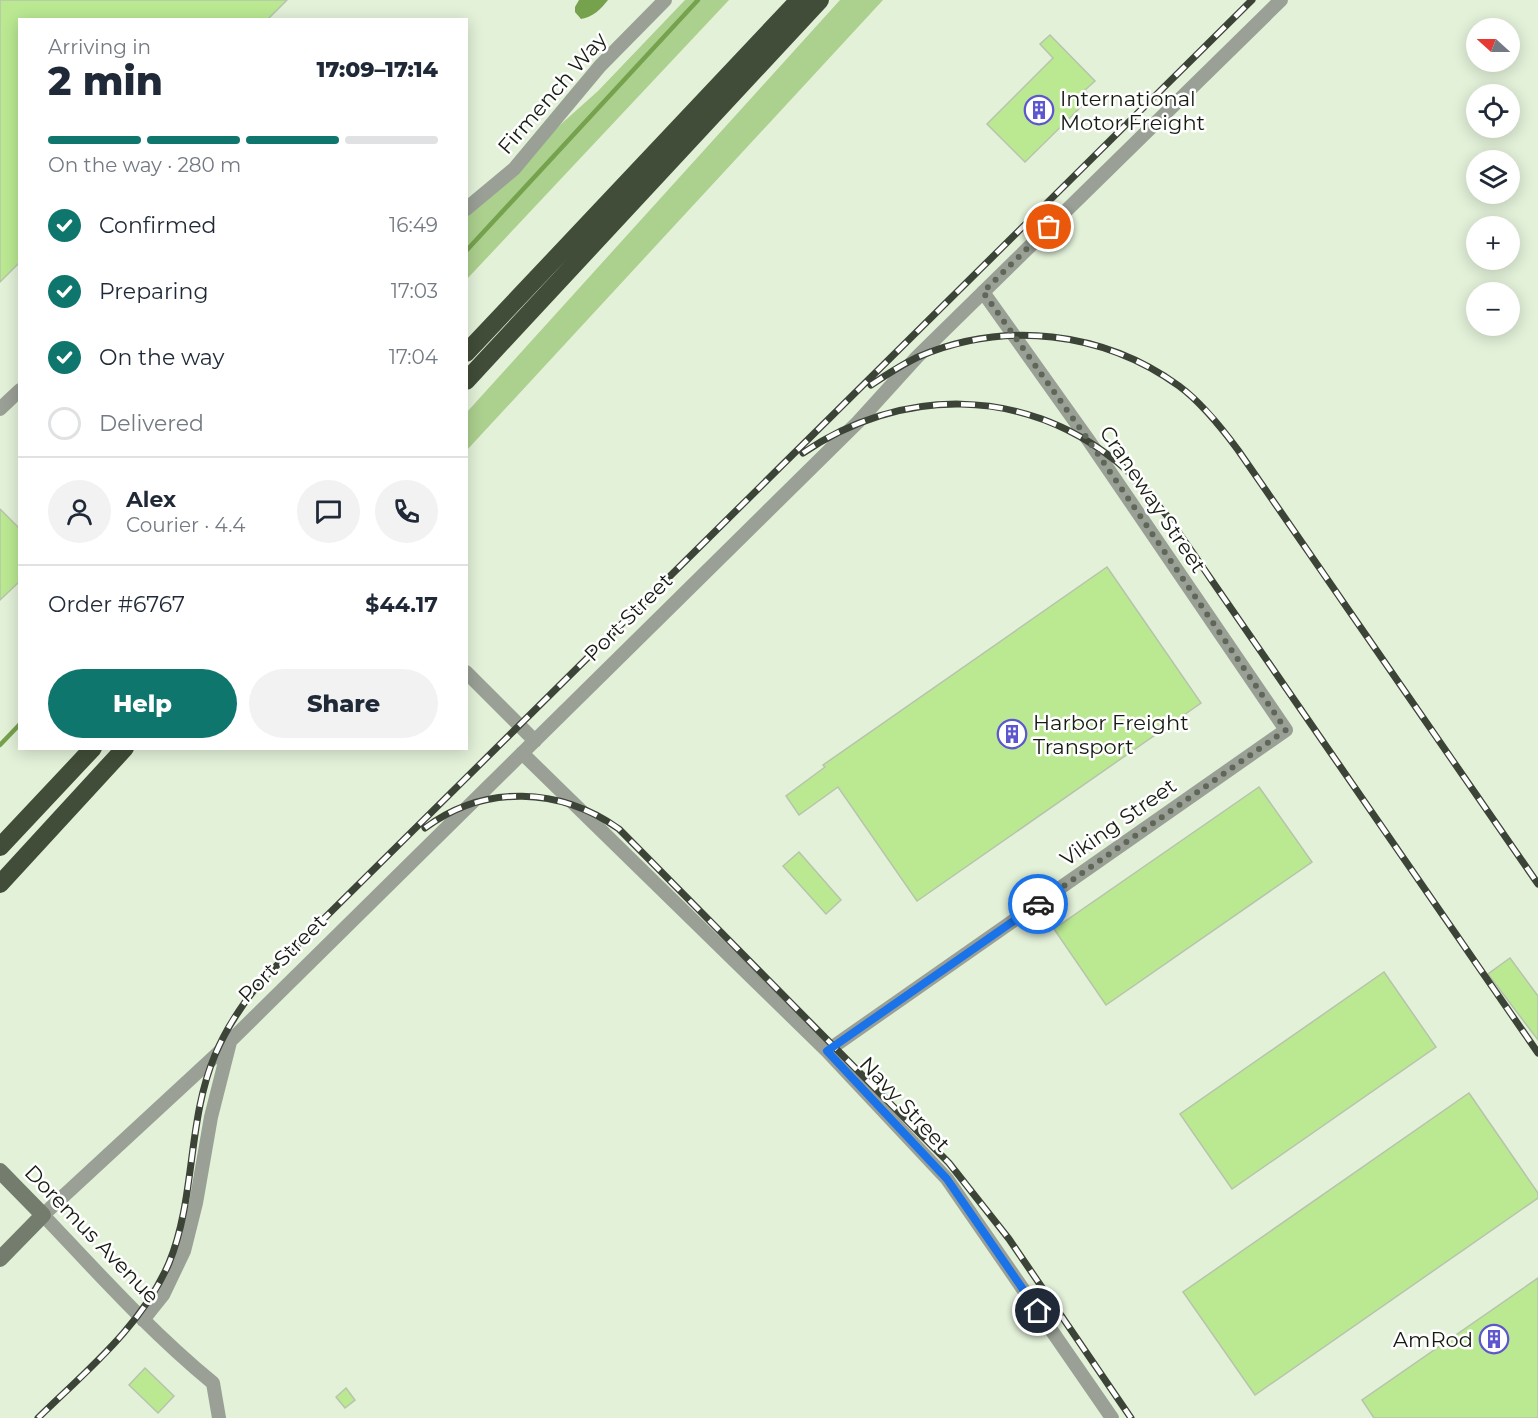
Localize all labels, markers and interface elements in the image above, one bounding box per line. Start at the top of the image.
north arrow [1466,18,1520,72]
map controls [1466,18,1520,336]
street label: Firmench Way [492,27,612,159]
text: Arriving in [48,35,151,59]
text: 17:09–17:14 [317,56,438,83]
text: 2 min [48,57,163,105]
button: locate [1466,84,1520,138]
place label: International Motor Freight [1060,86,1205,135]
building icon: International Motor Freight [1023,94,1055,126]
button: layers [1466,150,1520,204]
text: On the way · 280 m [48,153,241,177]
pin [1023,201,1074,252]
icon: check [48,209,81,242]
icon: bag [1032,210,1065,243]
text: Confirmed [99,212,216,239]
text: 16:49 [389,213,438,237]
button: + [1466,216,1520,270]
icon: check [48,275,81,308]
text: Preparing [99,278,208,305]
text: 17:03 [391,279,438,303]
button: − [1466,282,1520,336]
icon: check [48,341,81,374]
text: On the way [99,344,224,371]
text: 17:04 [389,345,438,369]
text: Delivered [99,410,204,437]
street label: Craneway Street [1095,421,1211,577]
button: person [48,480,111,543]
button: chat [297,480,360,543]
button: phone [375,480,438,543]
text: Alex [126,486,176,513]
text: Courier · 4.4 [126,513,245,537]
street label: Port Street [579,568,677,666]
text: Order #6767 [48,591,185,618]
text: $44.17 [365,591,438,618]
button: Help [48,669,237,738]
button: Share [249,669,438,738]
place label: Harbor Freight Transport [1033,710,1189,759]
building icon: Harbor Freight Transport [996,718,1028,750]
street label: Viking Street [1055,773,1181,871]
courier [1008,874,1068,934]
icon: car [1022,888,1055,921]
street label: Port Street [233,909,331,1007]
street label: Navy Street [855,1051,955,1157]
street label: Doremus Avenue [20,1160,164,1308]
pin [1012,1285,1063,1336]
icon: home [1021,1294,1054,1327]
building icon: AmRod [1478,1323,1510,1355]
place label: AmRod [1393,1327,1473,1352]

